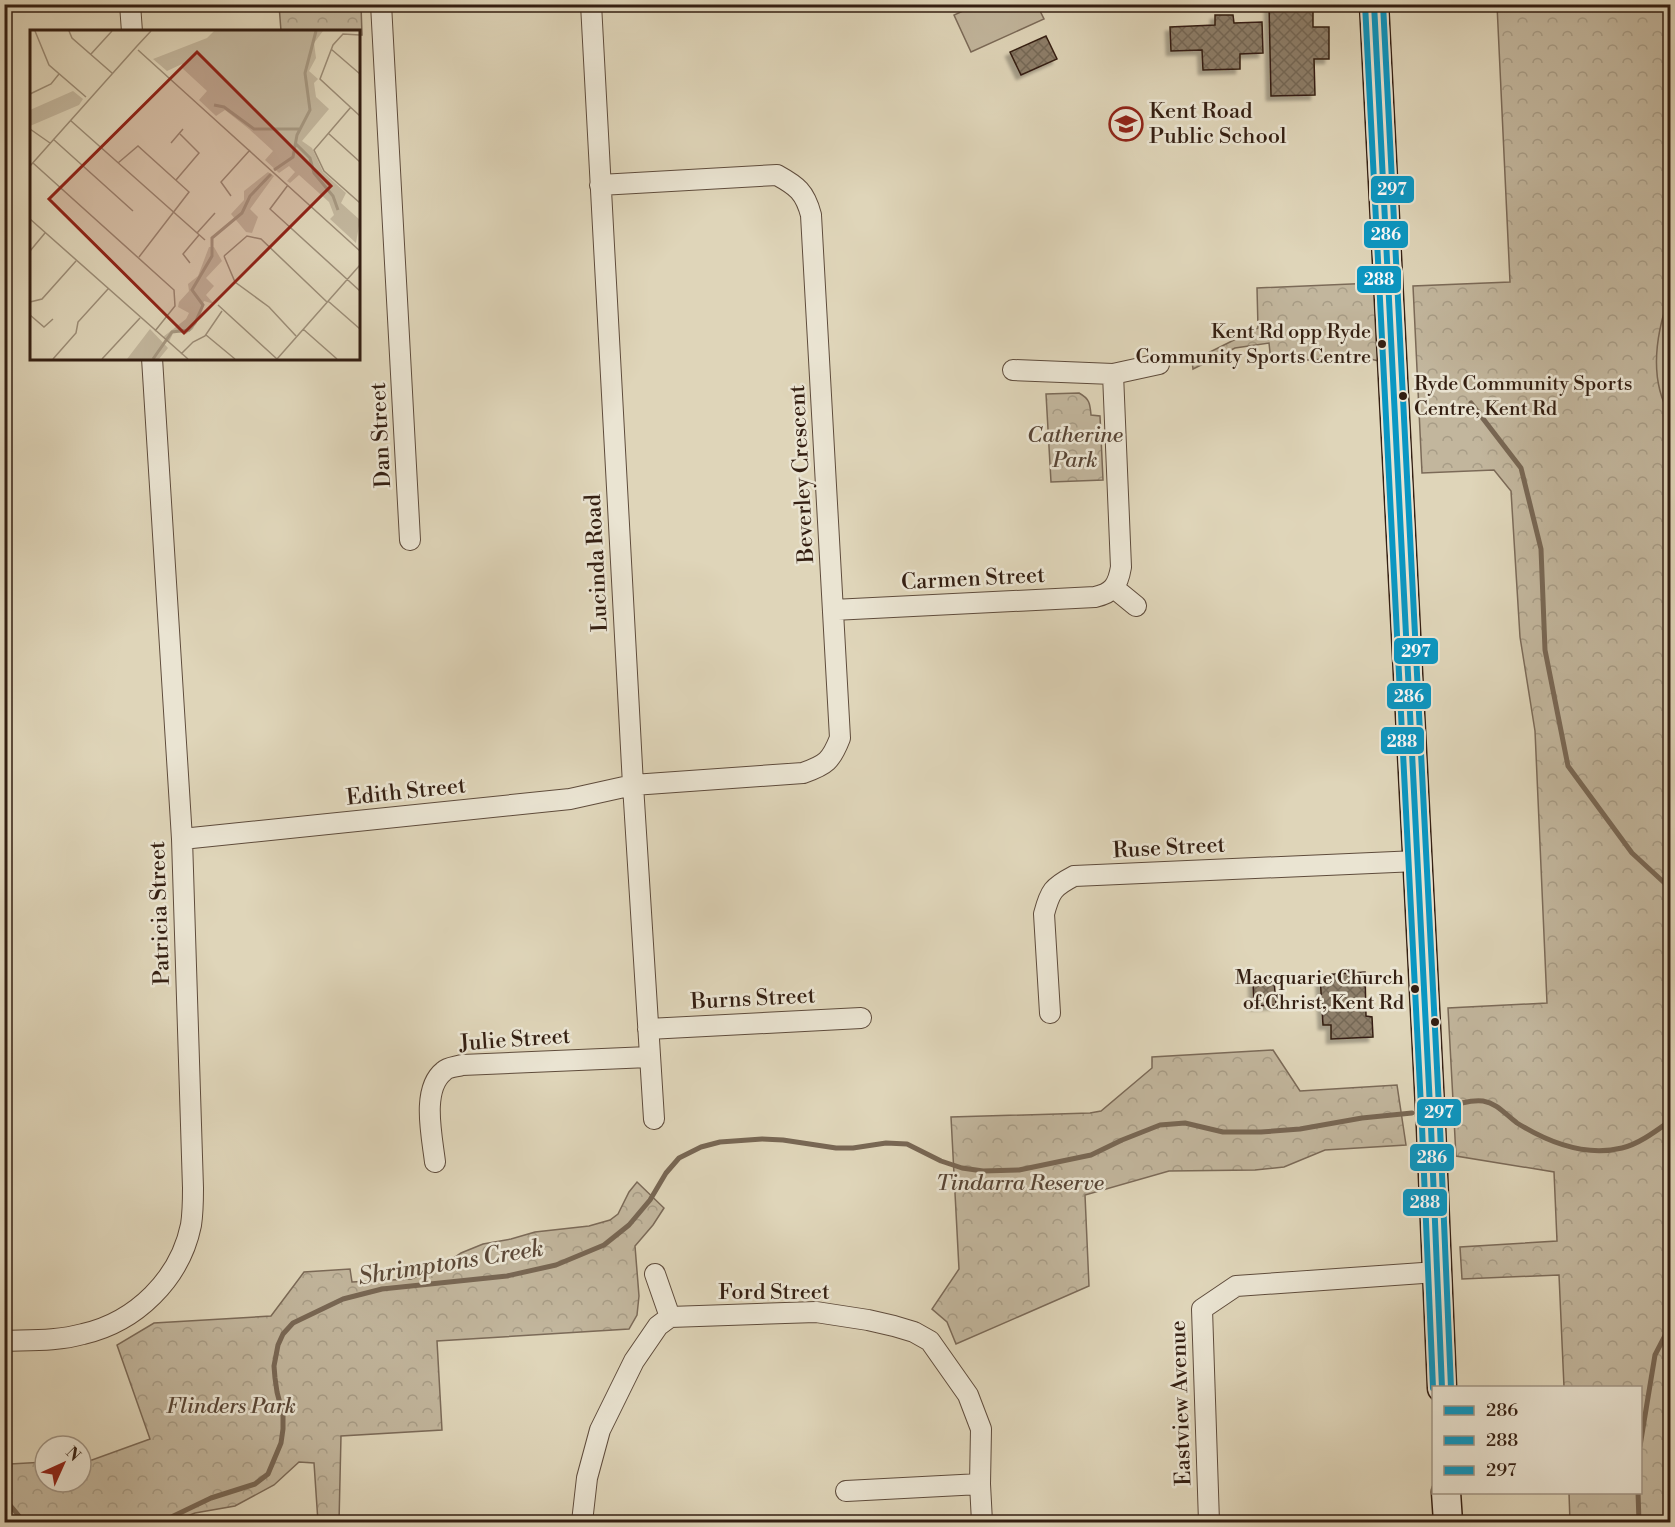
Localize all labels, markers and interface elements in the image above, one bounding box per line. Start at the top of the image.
inset map [30,30,360,360]
place label: Kent Road Public School [1149,98,1287,150]
school or university icon: Kent Road Public School [1108,106,1144,142]
line badge: 297 [1370,175,1415,204]
text: 297 [1377,180,1407,200]
line badge: 286 [1363,220,1409,249]
text: 286 [1371,225,1401,245]
line badge: 288 [1356,265,1402,294]
text: 288 [1364,270,1394,290]
place label: Kent Rd opp Ryde Community Sports Centre [1136,320,1371,370]
marker: Kent Rd opp Ryde Community Sports Centre [1376,338,1388,350]
place label: Ryde Community Sports Centre, Kent Rd [1414,372,1633,422]
street label: Dan Street [365,381,397,488]
street label: Beverley Crescent [784,384,820,565]
marker: Ryde Community Sports Centre, Kent Rd [1397,390,1409,402]
park label: Catherine Park [1027,422,1123,474]
street label: Lucinda Road [580,493,614,632]
street label: Carmen Street [900,562,1046,596]
line badge: 297 [1393,637,1439,665]
text: 297 [1401,642,1431,662]
line badge: 286 [1386,682,1432,710]
text: 286 [1394,687,1424,707]
line badge: 288 [1380,726,1425,755]
text: 288 [1387,732,1417,752]
street label: Edith Street [345,772,467,812]
street label: Ruse Street [1112,832,1226,864]
street label: Patricia Street [144,840,176,985]
place label: Macquarie Church of Christ, Kent Rd [1235,966,1405,1016]
street label: Burns Street [689,982,816,1016]
marker: Macquarie Church of Christ, Kent Rd [1409,983,1421,995]
unlabelled marker [1429,1016,1441,1028]
street label: Julie Street [458,1023,572,1057]
line badge: 297 [1416,1098,1462,1127]
text: 297 [1424,1103,1454,1123]
line badge: 286 [1409,1143,1455,1172]
text: 286 [1417,1148,1447,1168]
park label: Tindarra Reserve [936,1170,1104,1197]
line badge: 288 [1402,1188,1448,1217]
text: 288 [1410,1193,1440,1213]
water label: Shrimptons Creek [356,1234,546,1292]
street label: Ford Street [718,1279,830,1306]
street label: Eastview Avenue [1165,1320,1197,1486]
legend [1432,1386,1642,1494]
park label: Flinders Park [166,1393,296,1420]
text: 286 [1486,1399,1518,1422]
text: 288 [1486,1429,1518,1452]
north arrow [33,1434,93,1494]
text: N [61,1443,85,1466]
text: 297 [1486,1459,1516,1482]

